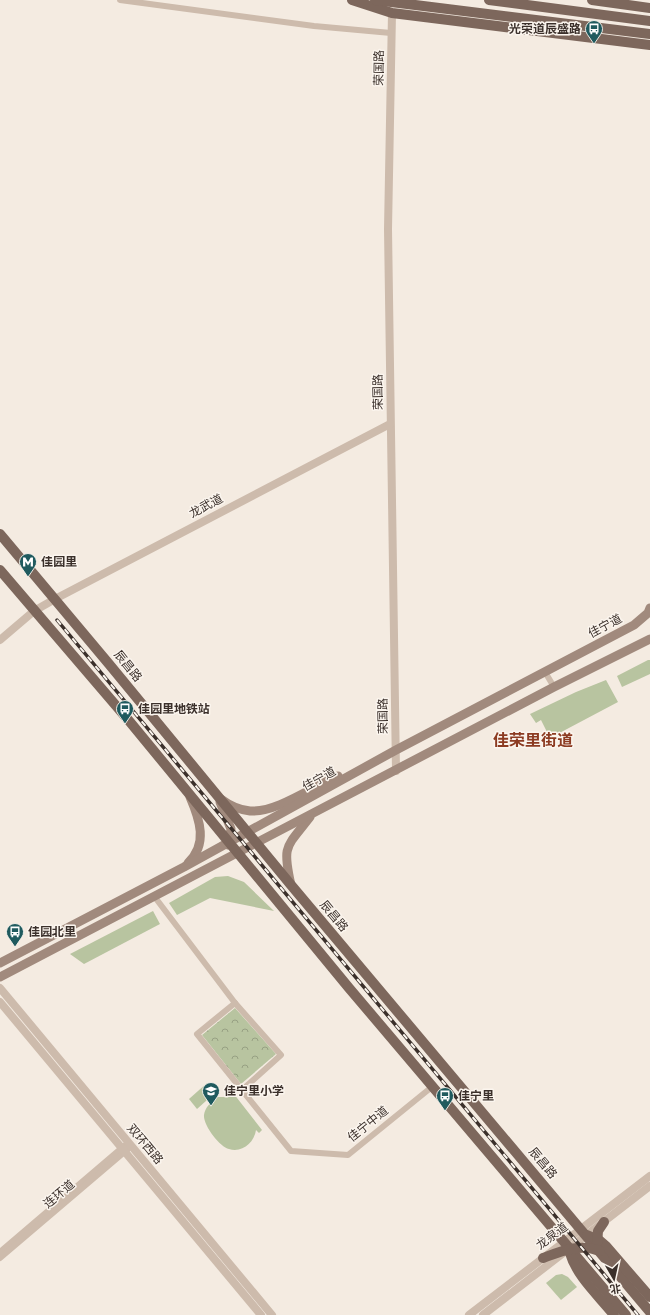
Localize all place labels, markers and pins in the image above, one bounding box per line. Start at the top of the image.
bus stop icon: 光荣道辰盛路 [584,19,604,44]
place label: 光荣道辰盛路 [509,21,581,36]
metro station icon: 佳园里 [18,552,38,577]
place label: 佳园里 [41,554,77,569]
bus stop icon: 佳园里地铁站 [115,699,135,724]
place label: 佳园里地铁站 [138,701,210,716]
bus stop icon: 佳园北里 [5,922,25,947]
place label: 佳园北里 [28,924,76,939]
school or university icon: 佳宁里小学 [201,1081,221,1106]
place label: 佳宁里小学 [224,1083,284,1098]
bus stop icon: 佳宁里 [435,1086,455,1111]
place label: 佳宁里 [458,1088,494,1103]

